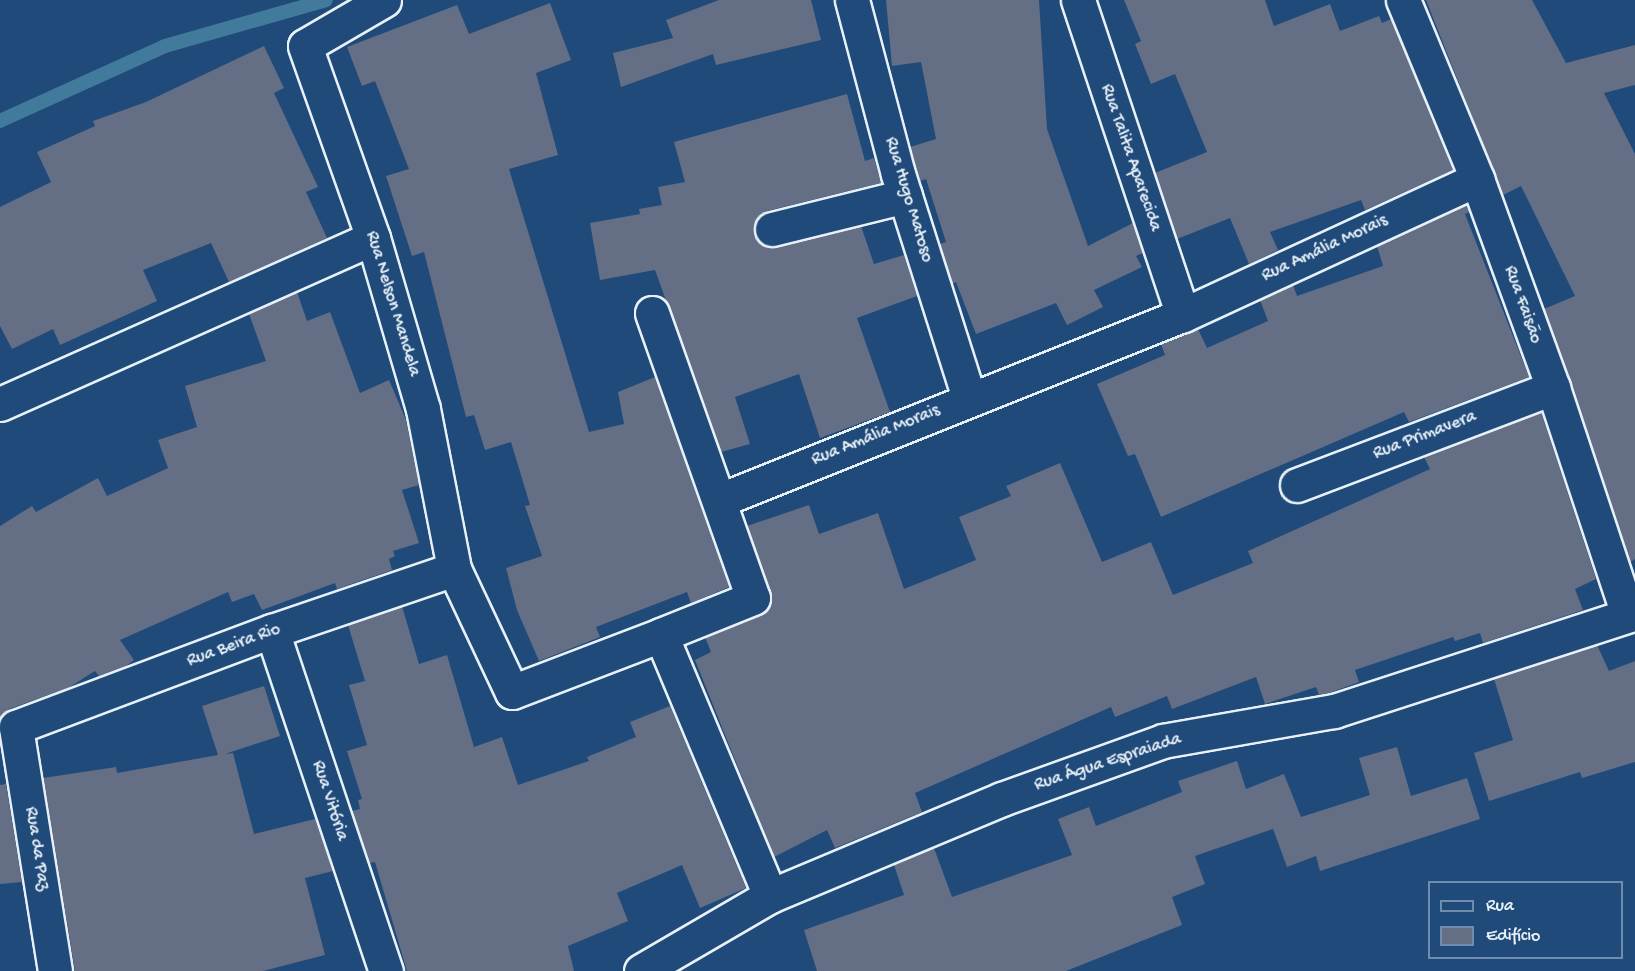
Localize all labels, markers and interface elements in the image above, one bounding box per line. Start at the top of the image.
street label: Rua Talita Aparecida [1095,82,1165,234]
street label: Rua Hugo Matoso [879,135,937,265]
street label: Rua Amália Morais [1259,210,1391,288]
street label: Rua Nelson Mandela [360,229,424,379]
street label: Rua Faisão [1498,263,1546,347]
street label: Rua Amália Morais [809,400,943,472]
street label: Rua Primavera [1370,406,1480,466]
street label: Rua Beira Rio [184,619,284,673]
street label: Rua Água Espraiada [1032,729,1184,797]
street label: Rua Vitória [306,758,352,844]
street label: Rua da Paz [19,805,53,893]
legend [1428,881,1623,959]
text: Rua [1486,896,1514,917]
text: Edifício [1486,926,1540,947]

